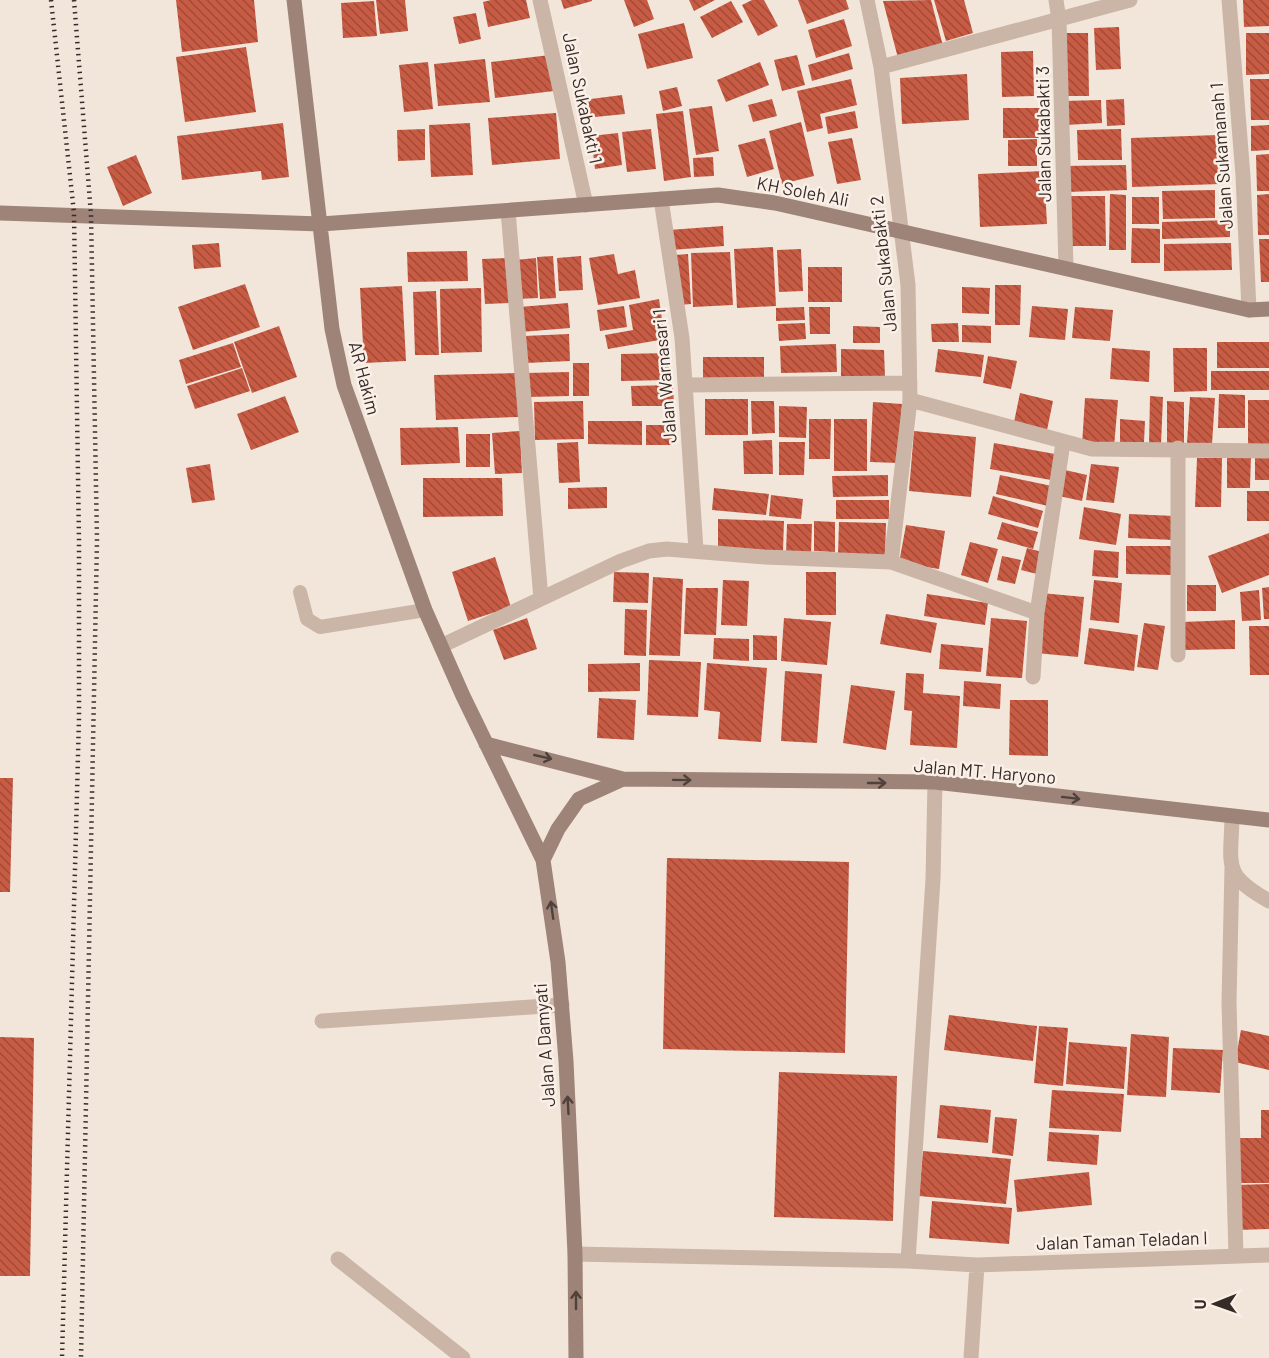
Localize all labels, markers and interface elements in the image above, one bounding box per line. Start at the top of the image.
street label: Jalan Sukabakti 1 [558,30,608,166]
street label: Jalan Sukabakti 3 [1031,66,1055,202]
street label: Jalan Sukamanah 1 [1205,82,1237,230]
street label: KH Soleh Ali [755,171,851,211]
street label: Jalan Sukabakti 2 [865,195,901,333]
street label: Jalan Warnasari 1 [647,308,681,444]
street label: AR Hakim [345,339,385,417]
one-way arrow [533,752,552,763]
street label: Jalan MT. Haryono [913,754,1057,788]
one-way arrow [671,774,691,786]
one-way arrow [866,777,886,789]
one-way arrow [1061,793,1080,804]
one-way arrow [546,901,557,921]
street label: Jalan A Damyati [529,982,559,1108]
one-way arrow [563,1095,574,1115]
street label: Jalan Taman Teladan I [1036,1226,1208,1254]
north arrow [1185,1274,1245,1334]
one-way arrow [570,1290,581,1310]
text: U [1190,1299,1209,1309]

